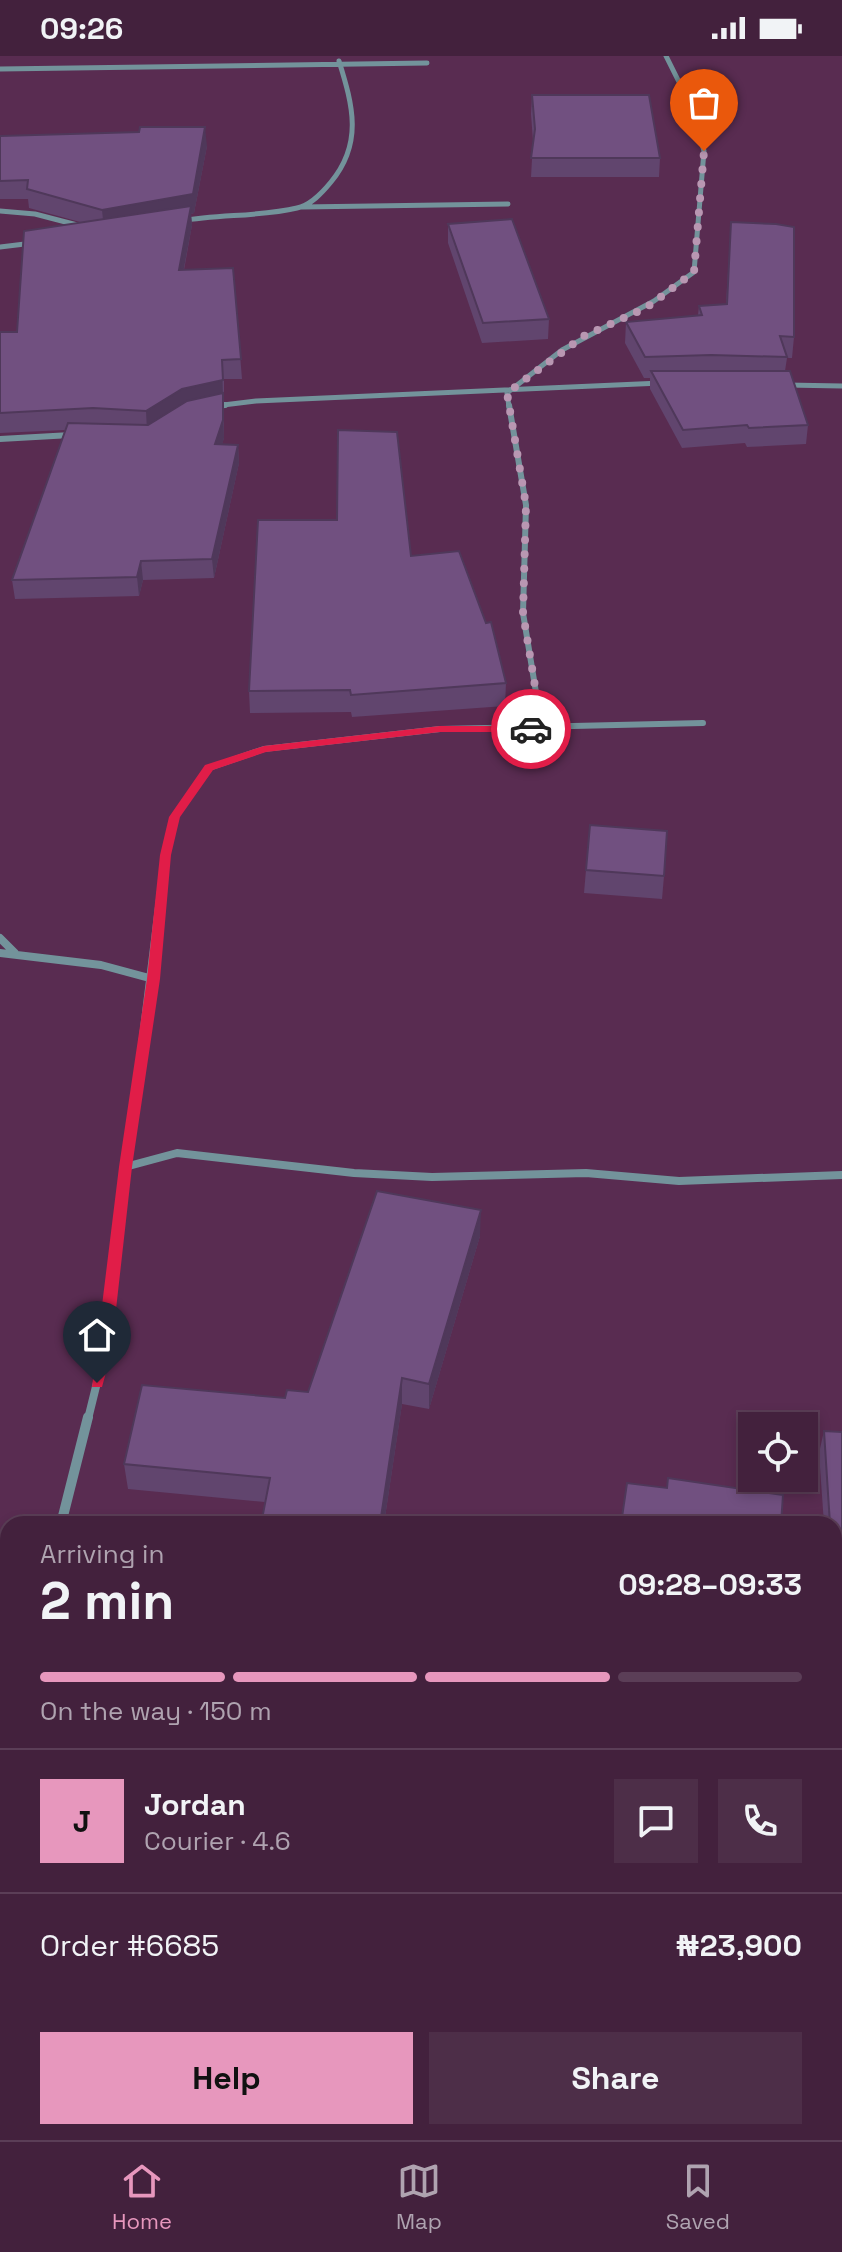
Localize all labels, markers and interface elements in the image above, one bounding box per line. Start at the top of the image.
text: 09:26 [40,9,123,48]
pin [670,69,738,151]
icon: bag [682,81,726,125]
courier [491,689,571,769]
icon: car [509,707,553,751]
pin [63,1301,131,1383]
icon: home [75,1313,119,1357]
map controls [738,1412,818,1492]
button: locate [738,1412,818,1492]
text: Arriving in [40,1537,164,1571]
text: 09:28–09:33 [618,1565,802,1604]
text: 2 min [40,1568,174,1634]
text: On the way · 150 m [40,1694,272,1728]
button: chat [614,1779,698,1863]
button: phone [718,1779,802,1863]
text: Jordan [144,1785,246,1824]
text: J [73,1802,91,1841]
text: Courier · 4.6 [144,1824,291,1858]
text: Order #6685 [40,1926,219,1965]
text: ₦23,900 [676,1926,802,1965]
button: Help [40,2032,413,2124]
button: Share [429,2032,802,2124]
tab: Home [112,2159,172,2235]
tab: Map [396,2159,442,2235]
tab: Saved [666,2159,730,2235]

